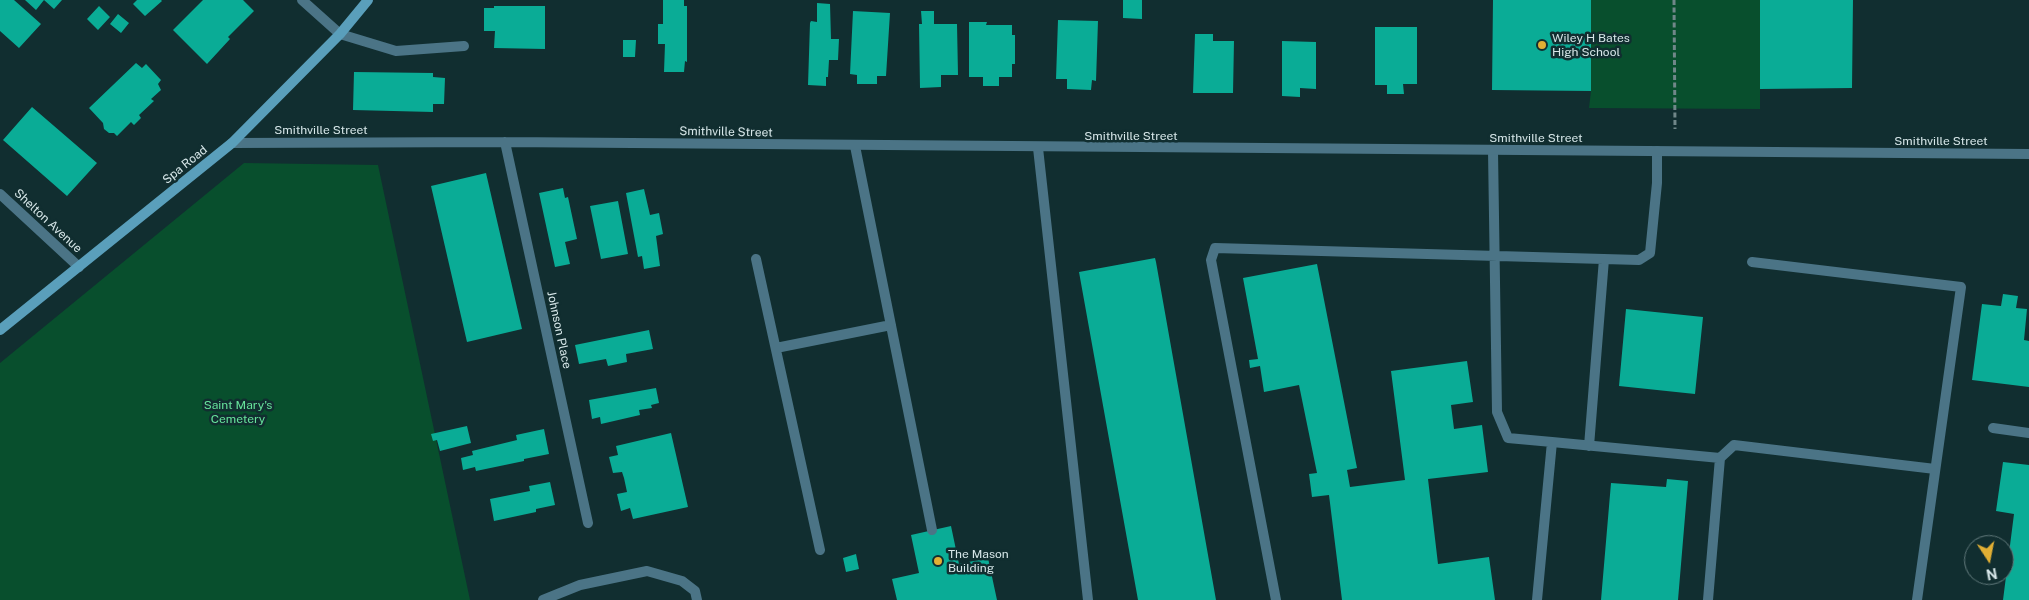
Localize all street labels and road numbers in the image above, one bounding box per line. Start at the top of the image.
street label: Smithville Street [274,123,368,137]
street label: Smithville Street [679,124,773,140]
street label: Smithville Street [1084,129,1178,143]
street label: Smithville Street [1489,131,1583,145]
street label: Smithville Street [1894,134,1988,148]
street label: Spa Road [160,143,210,187]
street label: Shelton Avenue [11,186,85,256]
street label: Johnson Place [544,290,574,370]

